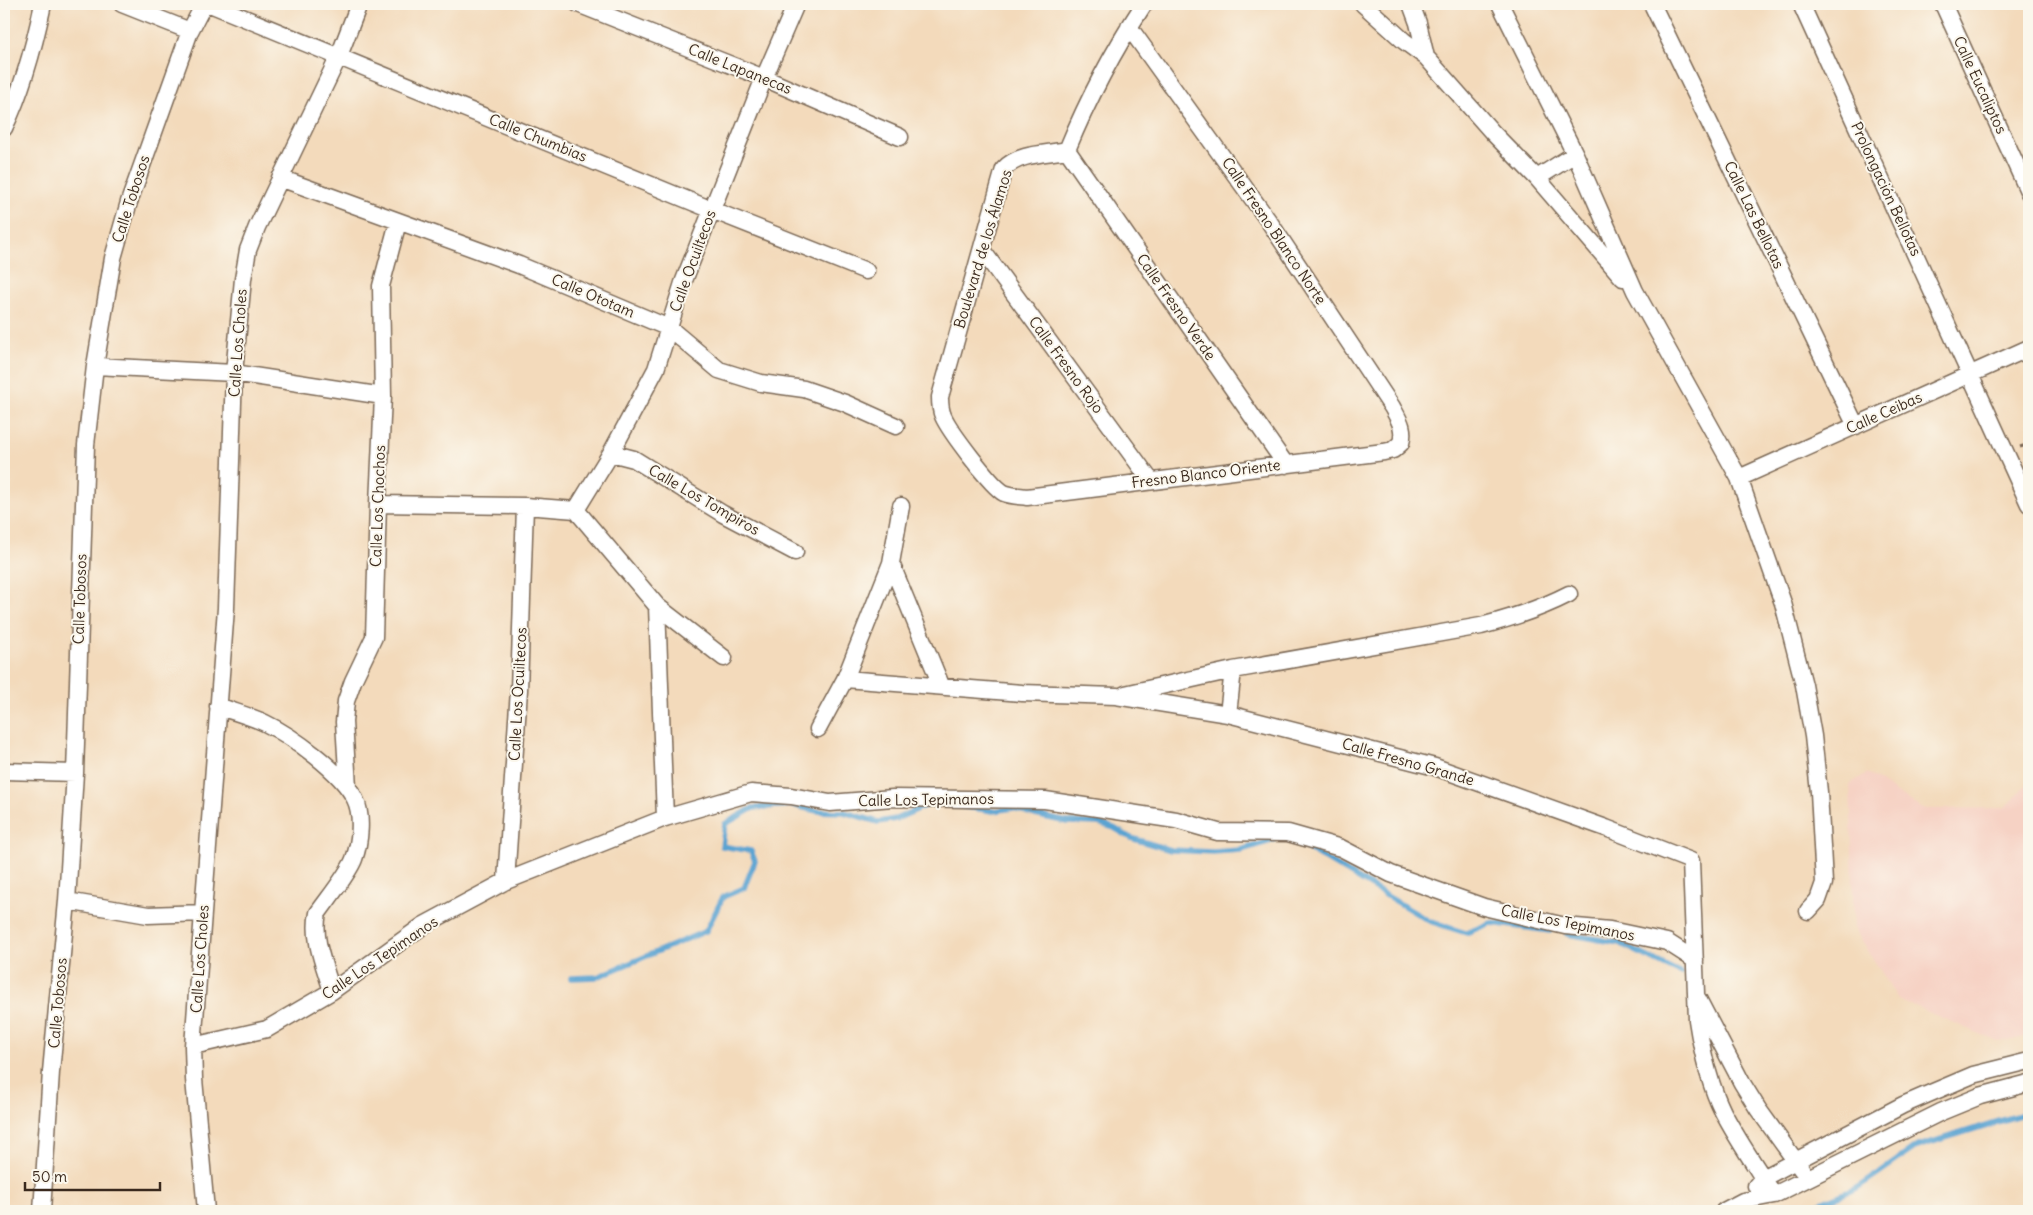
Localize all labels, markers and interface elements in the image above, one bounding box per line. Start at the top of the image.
street label: Calle Eucaliptos [1950,33,2011,137]
street label: Calle Lapanecas [686,39,795,98]
street label: Calle Chumbias [486,109,590,166]
street label: Prolongación Bellotas [1847,119,1926,259]
street label: Calle Tobosos [107,153,154,245]
street label: Calle Fresno Blanco Norte [1218,153,1331,308]
street label: Calle Las Bellotas [1720,158,1789,272]
street label: Boulevard de los Álamos [949,167,1016,331]
street label: Calle Ocuiltecos [665,207,720,314]
street label: Calle Fresno Verde [1133,250,1220,364]
street label: Calle Ototam [549,270,638,322]
street label: Calle Los Choles [224,288,251,398]
street label: Calle Fresno Rojo [1025,312,1108,417]
street label: Calle Ceibas [1843,387,1925,438]
street label: Calle Los Chochos [366,445,389,567]
street label: Fresno Blanco Oriente [1130,455,1281,492]
street label: Calle Los Tompiros [645,460,763,539]
street label: Calle Tobosos [68,553,91,645]
street label: Calle Los Ocuiltecos [505,626,531,761]
street label: Calle Fresno Grande [1340,734,1476,789]
street label: Calle Los Tepimanos [858,789,994,810]
street label: Calle Los Tepimanos [1500,900,1637,945]
street label: Calle Los Choles [186,904,213,1014]
street label: Calle Los Tepimanos [318,912,442,1003]
street label: Calle Tobosos [44,957,71,1049]
scale bar [25,1160,160,1192]
text: 50 m [32,1167,67,1186]

